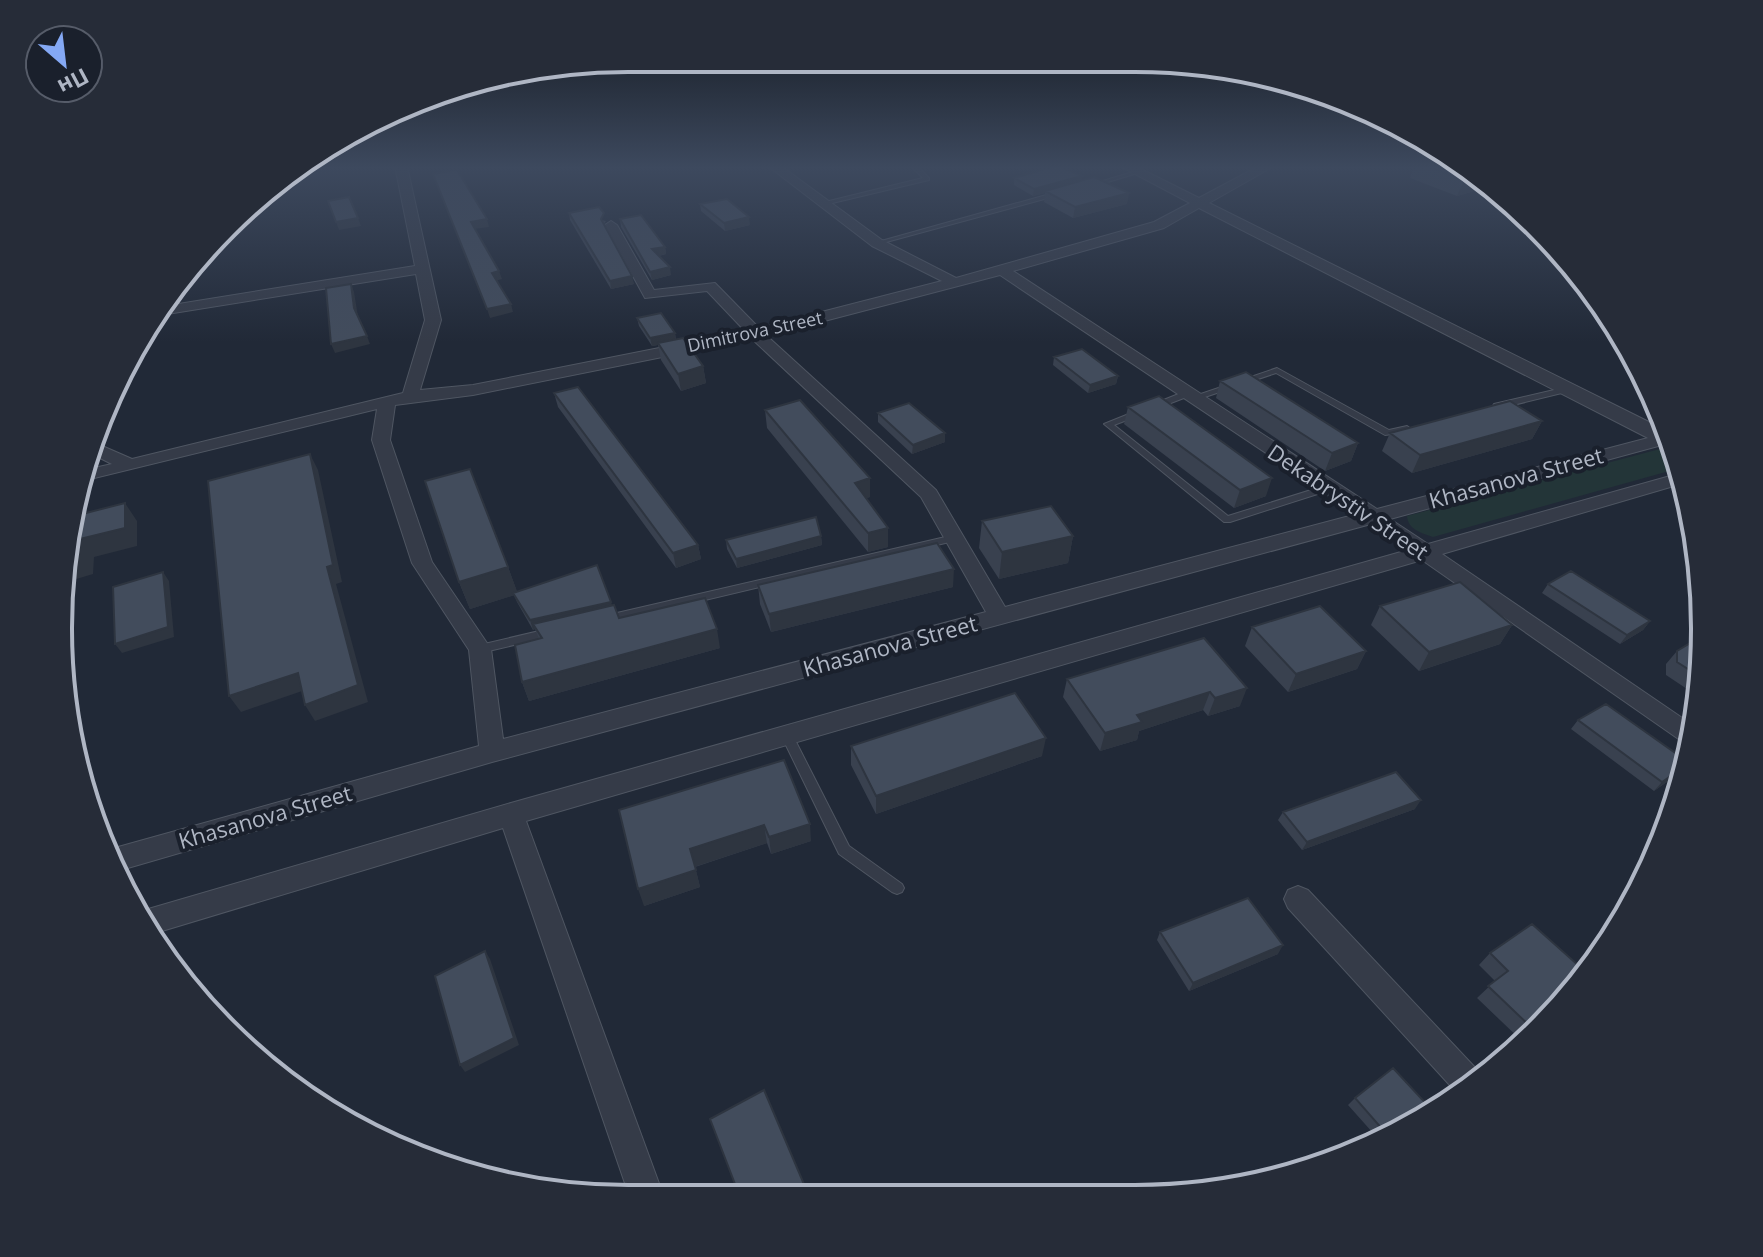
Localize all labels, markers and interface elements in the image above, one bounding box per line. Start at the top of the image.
north arrow [24,24,104,104]
text: Пн [53,62,95,103]
street label: Dimitrova Street [685,305,824,357]
street label: Dekabrystiv Street [1262,436,1435,566]
street label: Khasanova Street [1425,439,1606,515]
street label: Khasanova Street [799,607,980,683]
street label: Khasanova Street [175,777,355,855]

